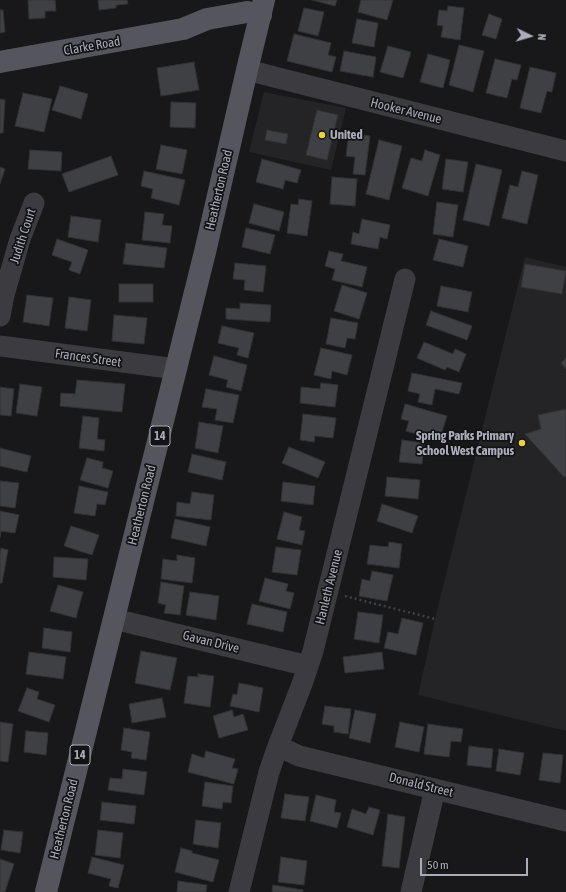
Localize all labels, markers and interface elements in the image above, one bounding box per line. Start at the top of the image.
north arrow [510,16,550,56]
street label: Clarke Road [63,33,121,59]
text: N [536,33,548,41]
street label: Hooker Avenue [369,95,443,127]
place label: United [330,127,363,143]
marker: United [317,130,327,140]
street label: Heatherton Road [202,148,236,232]
street label: Judith Court [7,206,39,266]
street label: Frances Street [54,346,122,370]
road number: 14 [150,426,170,446]
place label: Spring Parks Primary School West Campus [416,428,514,459]
marker: Spring Parks Primary School West Campus [517,438,527,448]
street label: Heatherton Road [125,463,159,547]
street label: Hanleth Avenue [312,548,346,626]
street label: Gavan Drive [181,627,241,657]
road number: 14 [70,745,90,765]
street label: Donald Street [387,770,455,800]
street label: Heatherton Road [47,777,81,861]
scale bar [422,850,530,876]
text: 50 m [427,858,449,872]

